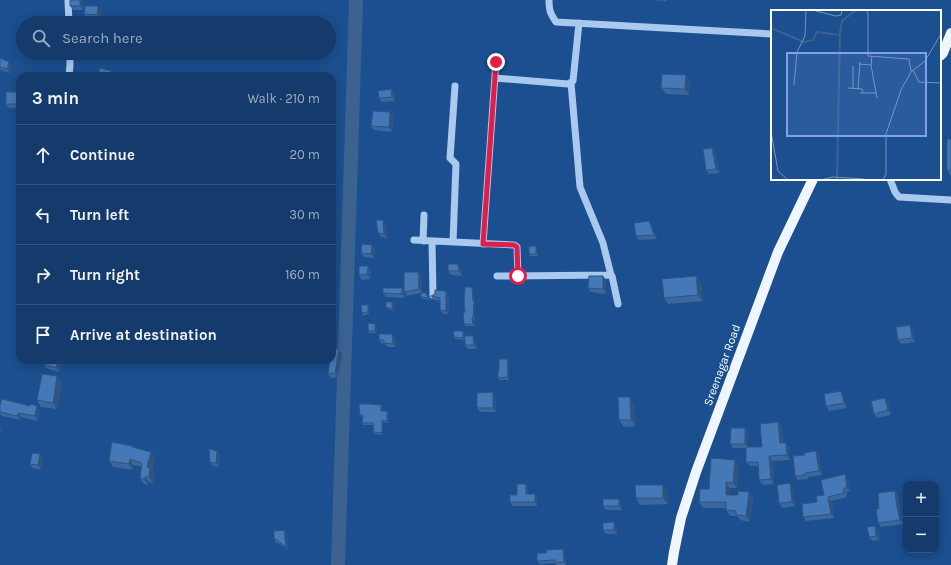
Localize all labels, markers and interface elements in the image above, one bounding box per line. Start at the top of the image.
inset map [771,10,941,180]
search box [16,16,336,60]
icon: search [30,27,52,49]
text: Search here [62,29,143,47]
route end [487,53,505,71]
text: 3 min [32,88,79,108]
text: Walk · 210 m [247,91,320,106]
icon: ahead [32,144,54,166]
text: Continue [70,146,135,164]
text: 20 m [290,147,320,162]
icon: left [32,204,54,226]
text: Turn left [70,206,129,224]
text: 30 m [289,207,320,222]
icon: right [32,264,54,286]
text: Turn right [70,266,140,284]
text: 160 m [285,267,320,282]
route start [509,267,527,285]
street label: Sreenagar Road [701,322,743,408]
icon: arrive [32,324,54,346]
text: Arrive at destination [70,326,217,344]
map controls [903,481,939,553]
button: + [903,481,939,517]
button: − [903,517,939,553]

